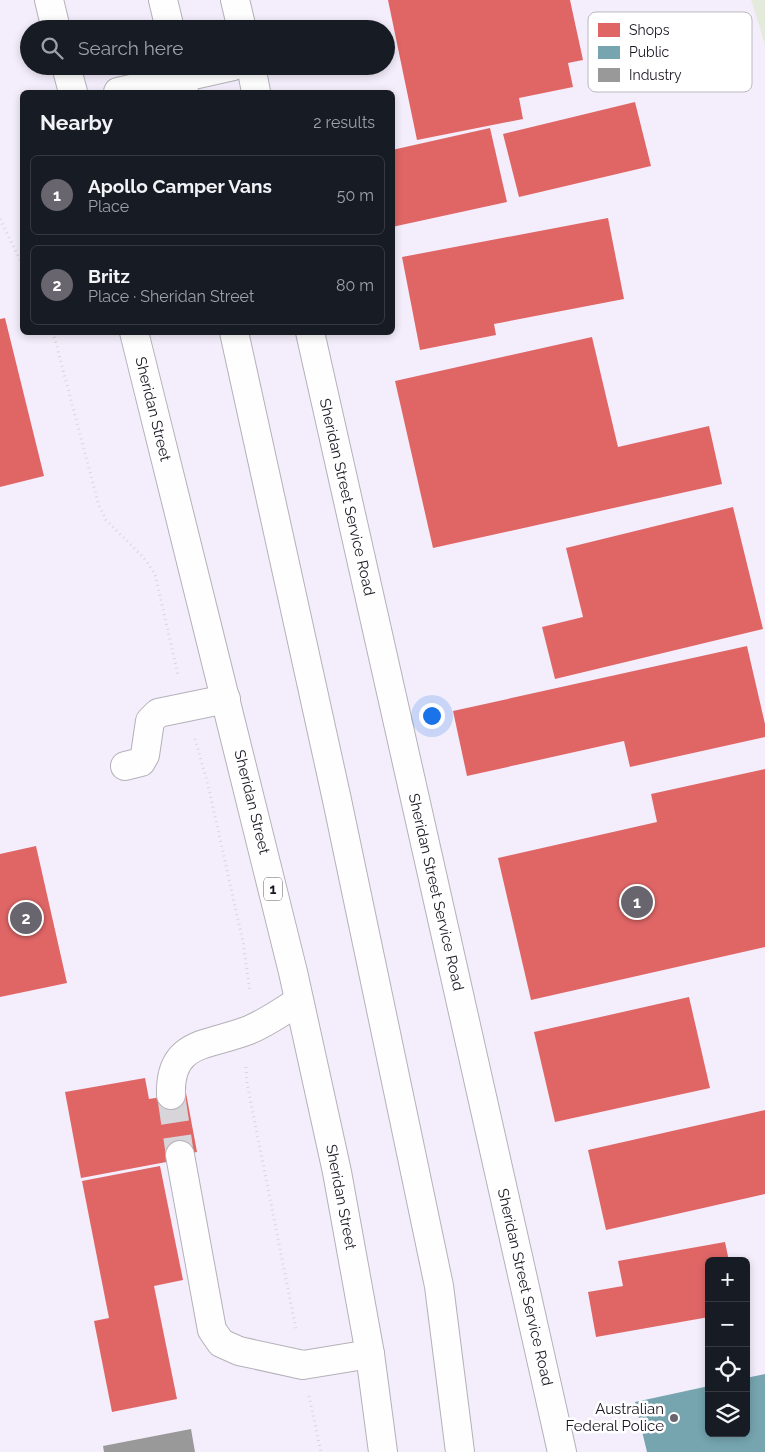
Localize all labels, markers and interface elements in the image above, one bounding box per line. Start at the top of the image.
legend [588,12,752,92]
search box [20,20,395,75]
text: Shops [629,22,670,38]
icon: search [38,34,66,62]
text: Search here [78,37,184,59]
text: Public [629,44,670,60]
text: Industry [629,67,682,83]
text: Nearby [40,110,113,135]
text: 2 results [313,113,375,132]
text: Apollo Camper Vans [88,175,272,197]
text: 1 [53,186,61,205]
text: 50 m [337,186,374,205]
text: Place [88,197,129,216]
text: Britz [88,265,130,287]
text: 2 [52,276,62,295]
text: 80 m [336,276,374,295]
text: Place · Sheridan Street [88,287,254,306]
street label: Sheridan Street [131,355,175,463]
street label: Sheridan Street Service Road [316,397,378,597]
your location [419,703,445,729]
street label: Sheridan Street [230,748,274,856]
street label: Sheridan Street Service Road [405,792,467,992]
road number: 1 [264,878,282,901]
pin: 1 [621,883,653,921]
pin: 2 [10,899,42,937]
street label: Sheridan Street [322,1143,360,1251]
street label: Sheridan Street Service Road [494,1187,556,1387]
map controls [705,1257,750,1437]
button: + [705,1257,750,1302]
button: − [705,1302,750,1347]
button: locate [705,1347,750,1392]
button: layers [705,1392,750,1437]
place label: Australian Federal Police [565,1400,664,1435]
marker: Australian Federal Police [668,1412,680,1424]

